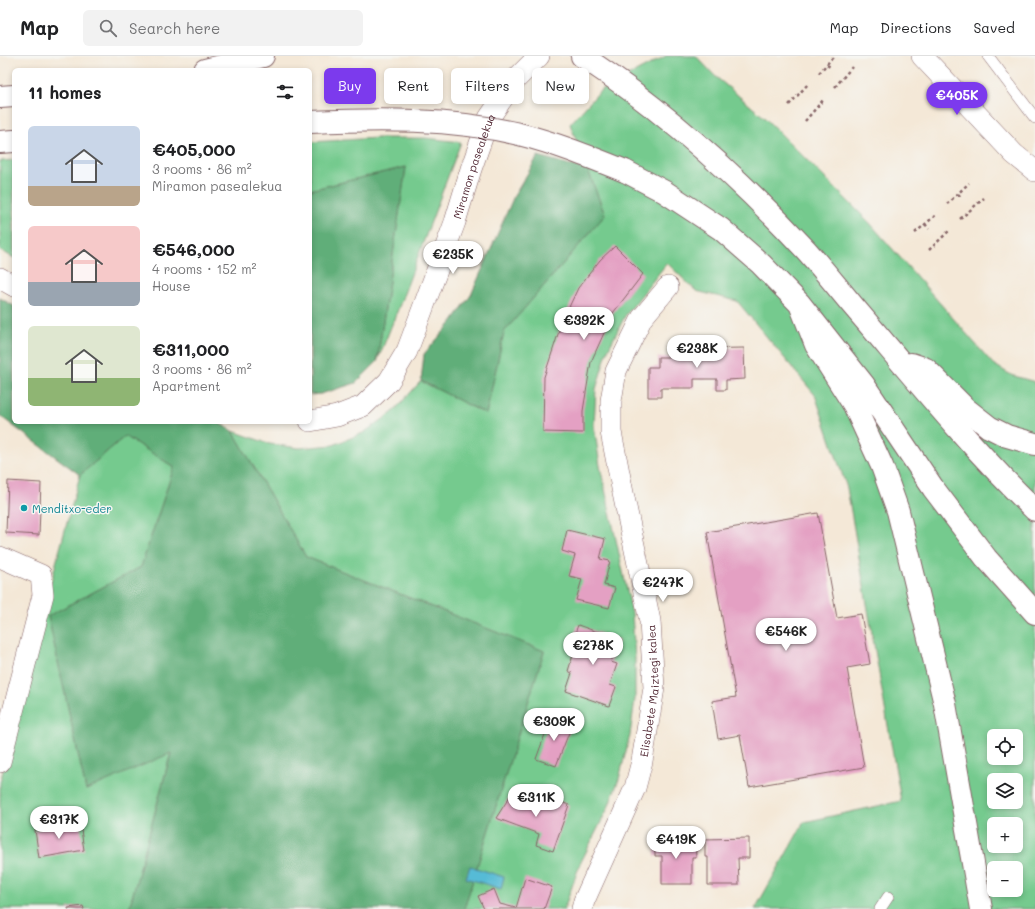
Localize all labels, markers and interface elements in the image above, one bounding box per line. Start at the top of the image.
search box [83,10,363,46]
text: Map [20,15,59,40]
icon: search [97,17,119,39]
text: Search here [129,18,220,38]
text: Map [830,18,858,37]
text: Directions [880,18,951,37]
text: Saved [973,18,1015,37]
chip: Buy [324,68,376,104]
chip: Rent [384,68,443,104]
chip: Filters [451,68,524,104]
chip: New [532,68,589,104]
text: 11 homes [28,81,102,103]
icon: filters [274,81,296,103]
pin: €405K [929,82,985,116]
text: €405K [935,86,979,103]
street label: Miramon pasealekua [449,110,498,221]
text: €405,000 [152,138,235,160]
icon: home [60,142,108,190]
text: 3 rooms · 86 m² [152,160,252,177]
text: Miramon pasealekua [152,177,282,194]
text: €546,000 [152,238,235,260]
pin: €235K [425,241,481,275]
icon: home [60,242,108,290]
text: €235K [432,245,474,262]
text: 4 rooms · 152 m² [152,260,256,277]
text: House [152,277,190,294]
pin: €392K [556,307,612,341]
text: €392K [563,311,605,328]
pin: €238K [669,335,725,369]
text: €311,000 [152,338,229,360]
text: €238K [676,339,718,356]
icon: home [60,342,108,390]
text: 3 rooms · 86 m² [152,360,252,377]
text: Apartment [152,377,221,394]
place label: Menditxo-eder [32,501,112,516]
marker: Menditxo-eder [19,503,29,513]
pin: €247K [635,569,691,603]
text: €247K [642,573,684,590]
pin: €546K [758,618,814,652]
text: €546K [765,622,807,639]
street label: Elisabete Maiztegi kalea [635,624,662,758]
pin: €278K [565,632,621,666]
text: €278K [572,636,614,653]
pin: €309K [526,708,582,742]
text: €309K [532,712,576,729]
map controls [987,729,1023,897]
button: locate [987,729,1023,765]
button: layers [987,773,1023,809]
pin: €311K [508,784,564,818]
text: €311K [517,788,555,805]
pin: €317K [31,806,87,840]
text: €317K [39,810,79,827]
button: + [987,817,1023,853]
pin: €419K [648,826,704,860]
text: €419K [656,830,696,847]
button: − [987,861,1023,897]

